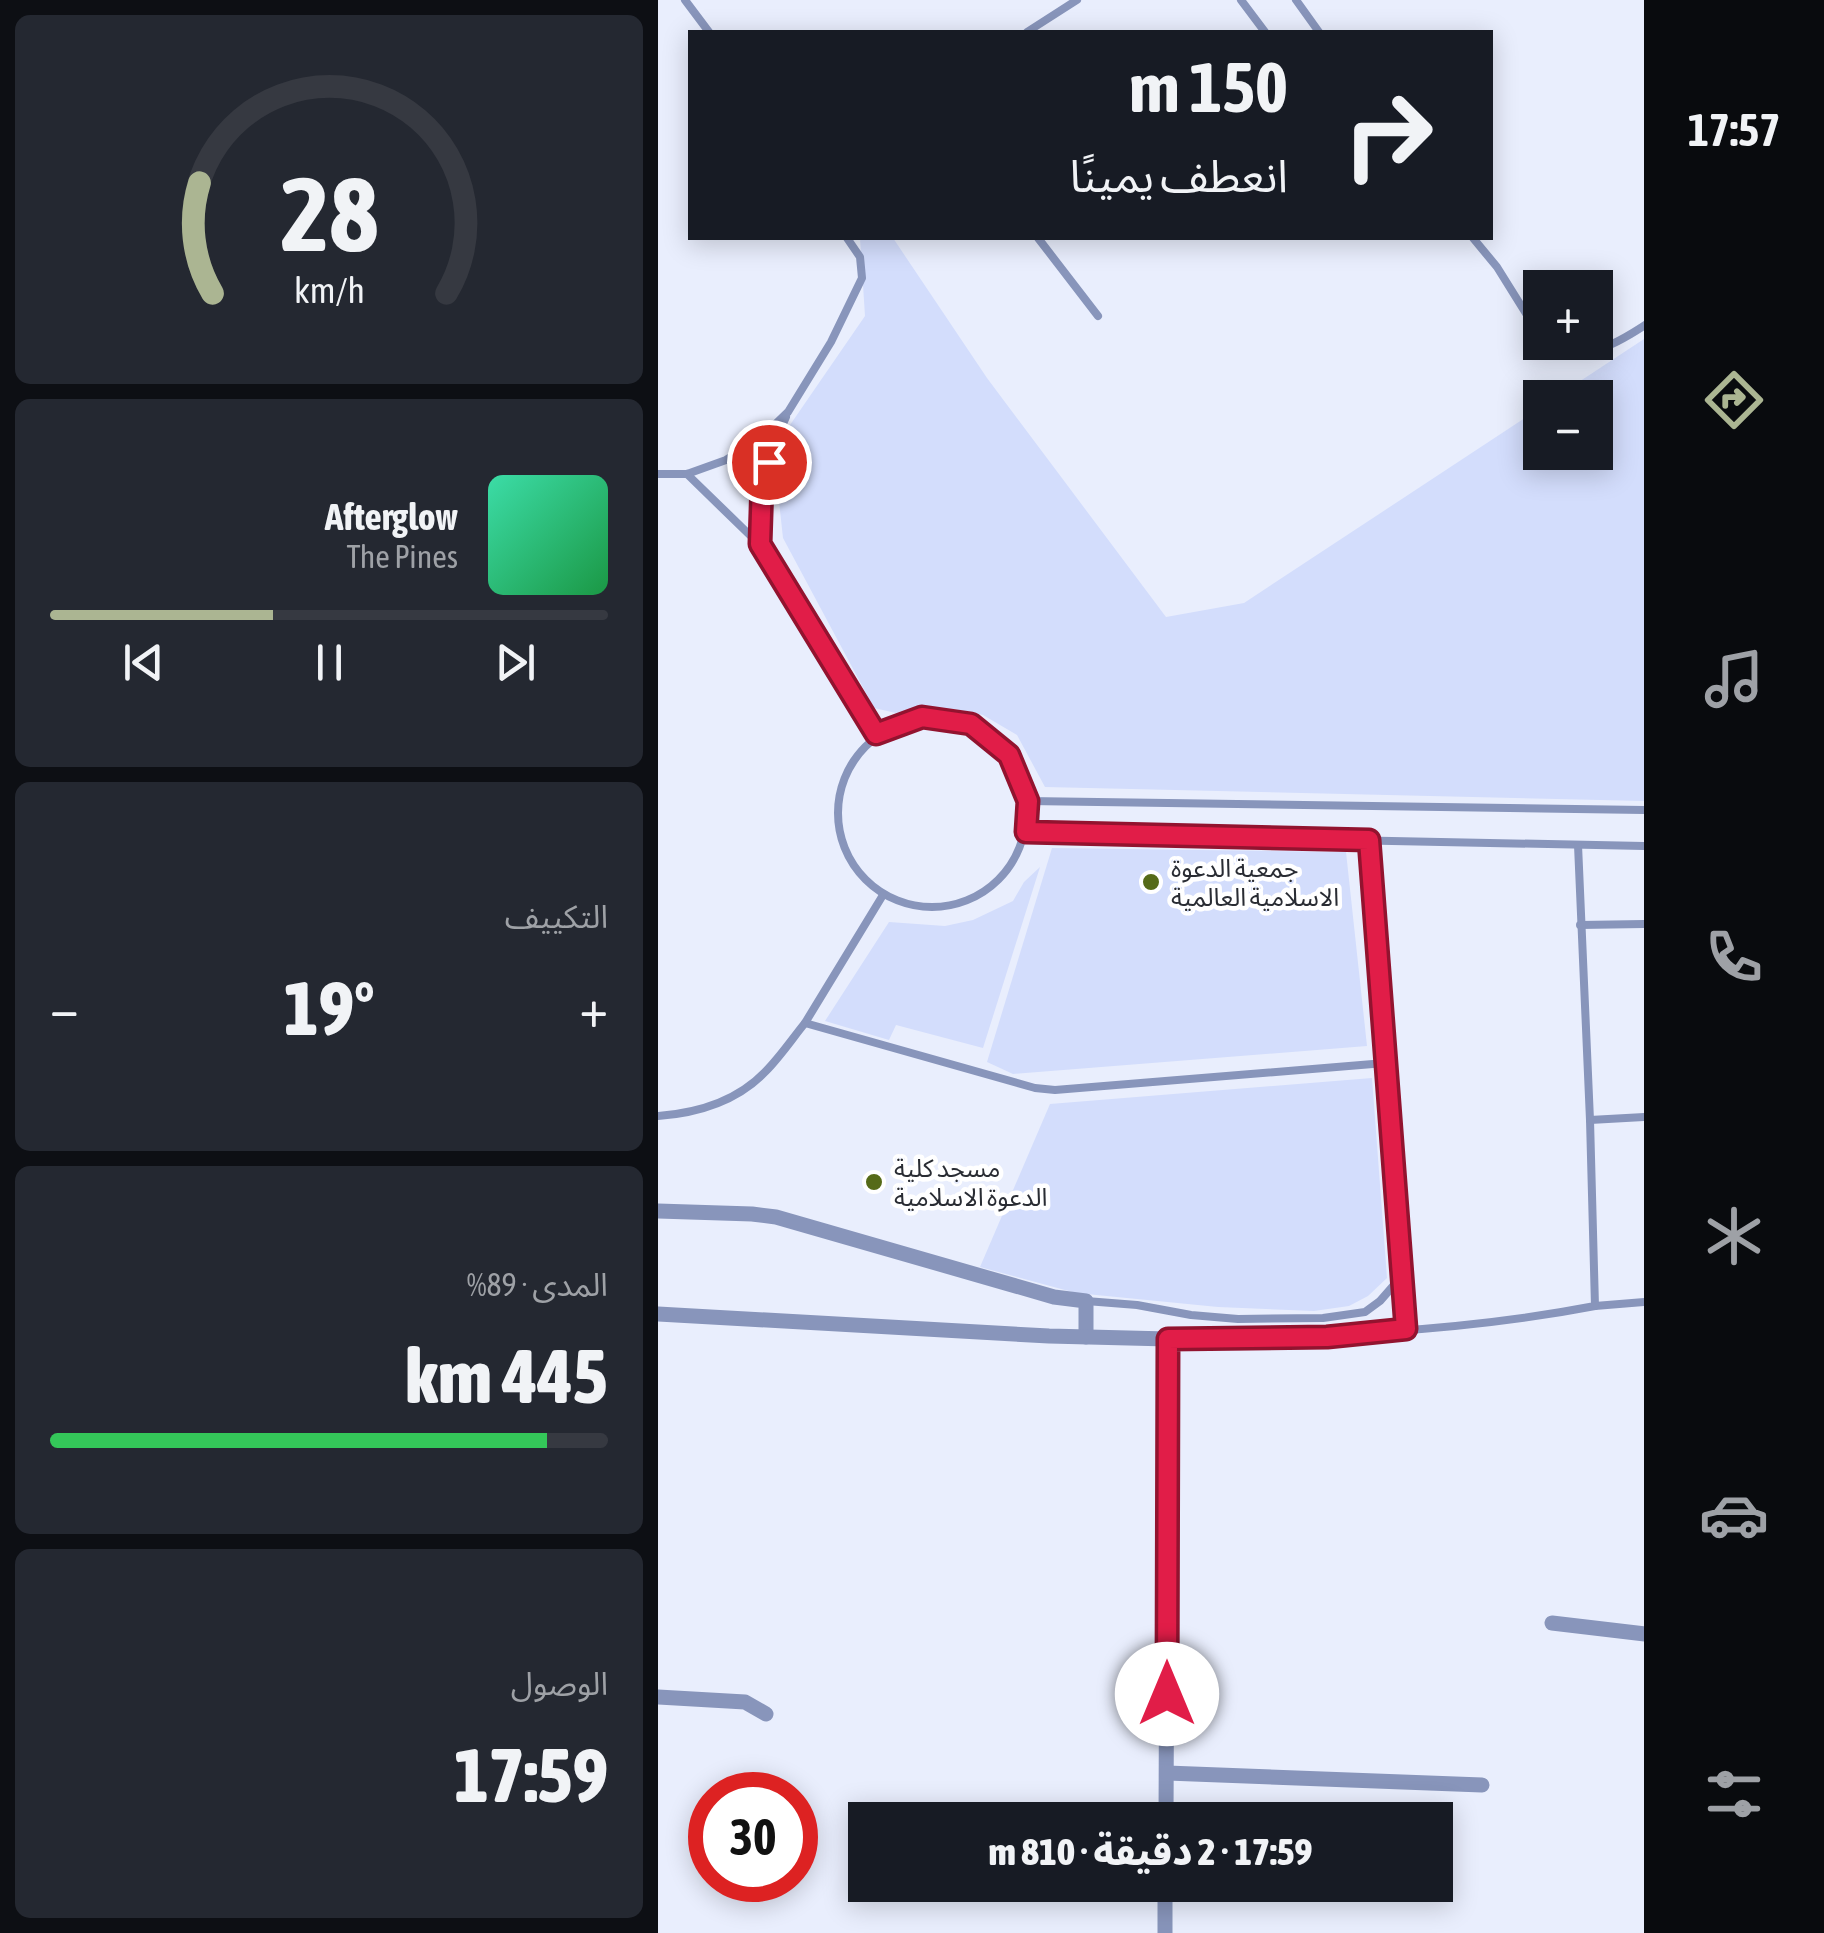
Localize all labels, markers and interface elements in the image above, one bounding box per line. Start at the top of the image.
text: 150 m [1129,47,1288,127]
icon: right [1323,70,1453,200]
text: 17:57 [1688,104,1780,156]
text: انعطف يمينًا [1069,150,1288,202]
text: 28 [280,154,378,273]
text: km/h [294,270,364,311]
map controls [1523,270,1613,470]
button: + [1523,270,1613,360]
icon: directions [1699,365,1769,435]
button: − [1523,380,1613,470]
pin [727,420,812,505]
icon: arrive [742,435,797,490]
text: Afterglow [325,495,458,538]
text: The Pines [346,538,458,575]
icon: previous [116,635,171,690]
icon: pause [302,635,357,690]
icon: next [488,635,543,690]
icon: music [1699,644,1769,714]
place label: جمعية الدعوة الاسلامية العالمية [1171,854,1339,911]
marker: جمعية الدعوة الاسلامية العالمية [1140,871,1162,893]
text: التكييف [505,898,608,935]
icon: phone [1699,922,1769,992]
text: 19° [283,965,375,1051]
text: − [50,976,79,1039]
text: + [579,976,608,1039]
place label: مسجد كلية الدعوة الاسلامية [894,1154,1047,1212]
marker: مسجد كلية الدعوة الاسلامية [863,1171,885,1193]
icon: climate [1699,1201,1769,1271]
text: المدى · 89% [467,1266,608,1303]
text: 445 km [405,1333,608,1419]
icon: car [1699,1480,1769,1550]
position arrow [1115,1642,1219,1746]
text: الوصول [511,1665,608,1702]
text: 17:59 [454,1732,608,1818]
icon: filters [1699,1759,1769,1829]
speed limit sign: 30 [688,1772,818,1902]
text: 17:59 · 2 دقيقة · 810 m [989,1830,1312,1873]

